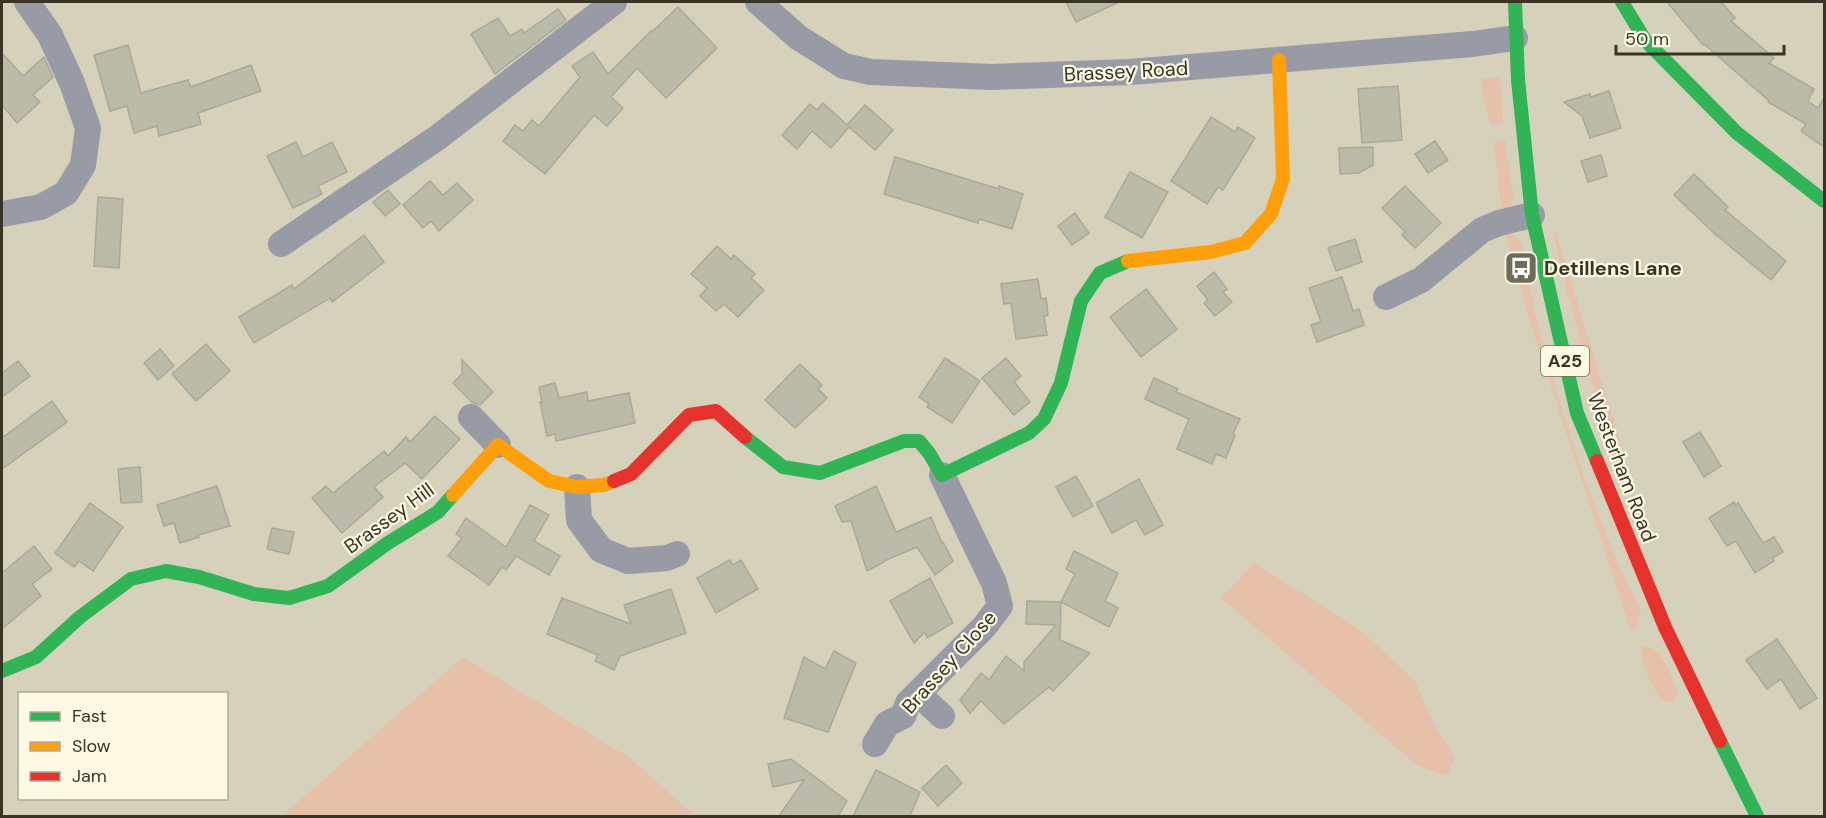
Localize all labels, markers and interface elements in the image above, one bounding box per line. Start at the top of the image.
scale bar [1616,18,1784,56]
text: 50 m [1625,27,1669,51]
street label: Brassey Road [1063,55,1189,87]
bus stop icon: Detillens Lane [1503,250,1539,286]
place label: Detillens Lane [1544,255,1682,281]
road number: A25 [1541,346,1589,376]
street label: Westerham Road [1582,389,1662,545]
street label: Brassey Hill [339,477,439,559]
street label: Brassey Close [896,605,1002,719]
legend [18,692,228,800]
text: Fast [72,704,107,728]
text: Slow [72,734,111,758]
text: Jam [72,764,107,788]

